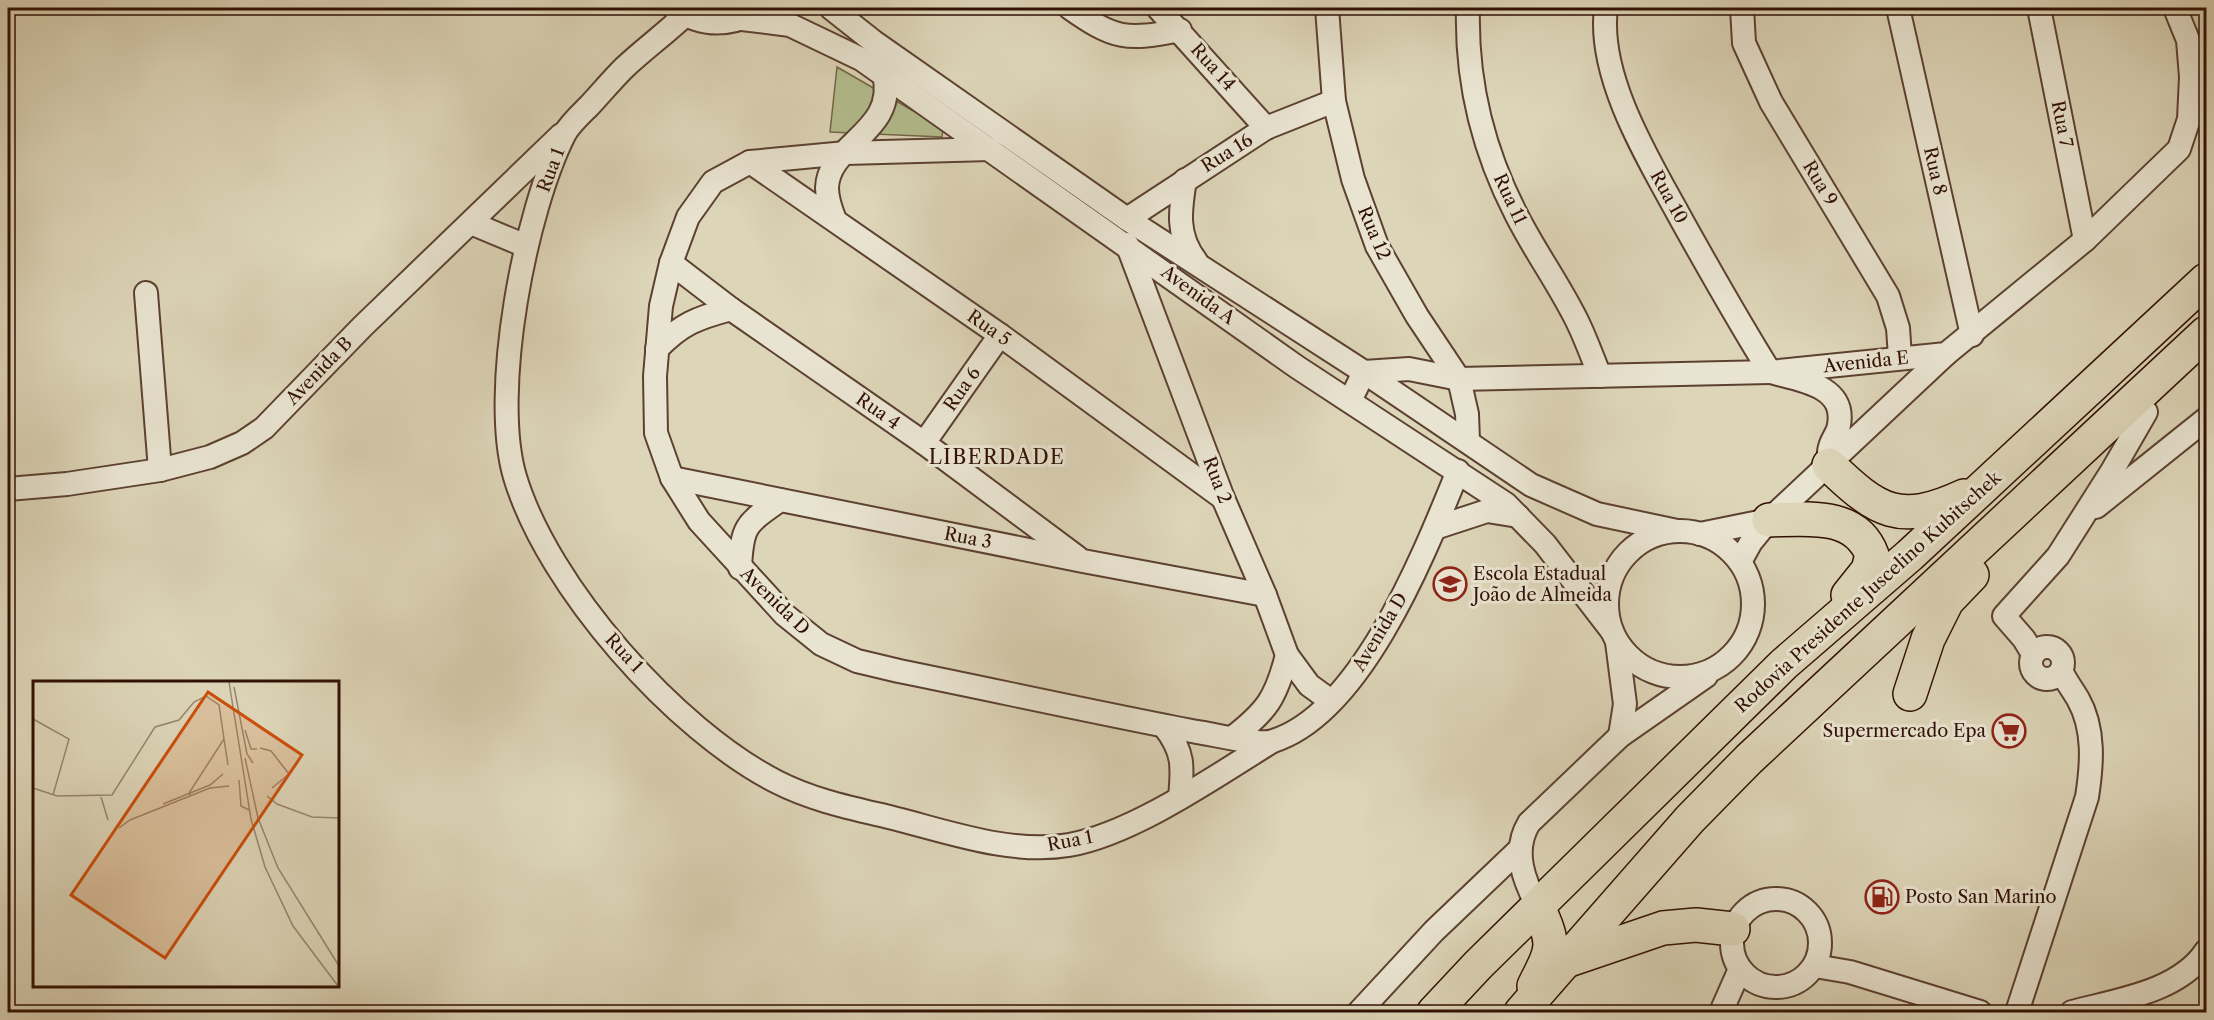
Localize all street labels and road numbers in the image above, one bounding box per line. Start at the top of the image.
street label: Rua 14 [1186,39,1240,95]
street label: Rua 7 [2047,99,2077,149]
street label: Rua 16 [1197,129,1257,177]
street label: Rua 1 [533,144,570,195]
street label: Rua 8 [1919,145,1951,197]
street label: Rua 9 [1798,156,1842,210]
street label: Rua 10 [1645,167,1693,227]
street label: Rua 11 [1489,170,1531,228]
street label: Rua 12 [1353,203,1395,263]
street label: Avenida A [1156,260,1240,330]
street label: Rua 5 [963,305,1015,351]
street label: Avenida B [281,332,357,410]
street label: Avenida E [1821,347,1910,378]
street label: Rua 6 [939,363,985,415]
street label: Rua 4 [852,388,904,434]
street label: Rua 2 [1198,453,1236,507]
street label: Rodovia Presidente Juscelino Kubitschek [1730,466,2007,717]
street label: Rua 3 [942,523,994,553]
street label: Avenida D [735,562,814,639]
street label: Avenida D [1347,589,1412,676]
street label: Rua 1 [600,629,648,678]
street label: Rua 1 [1045,826,1095,856]

